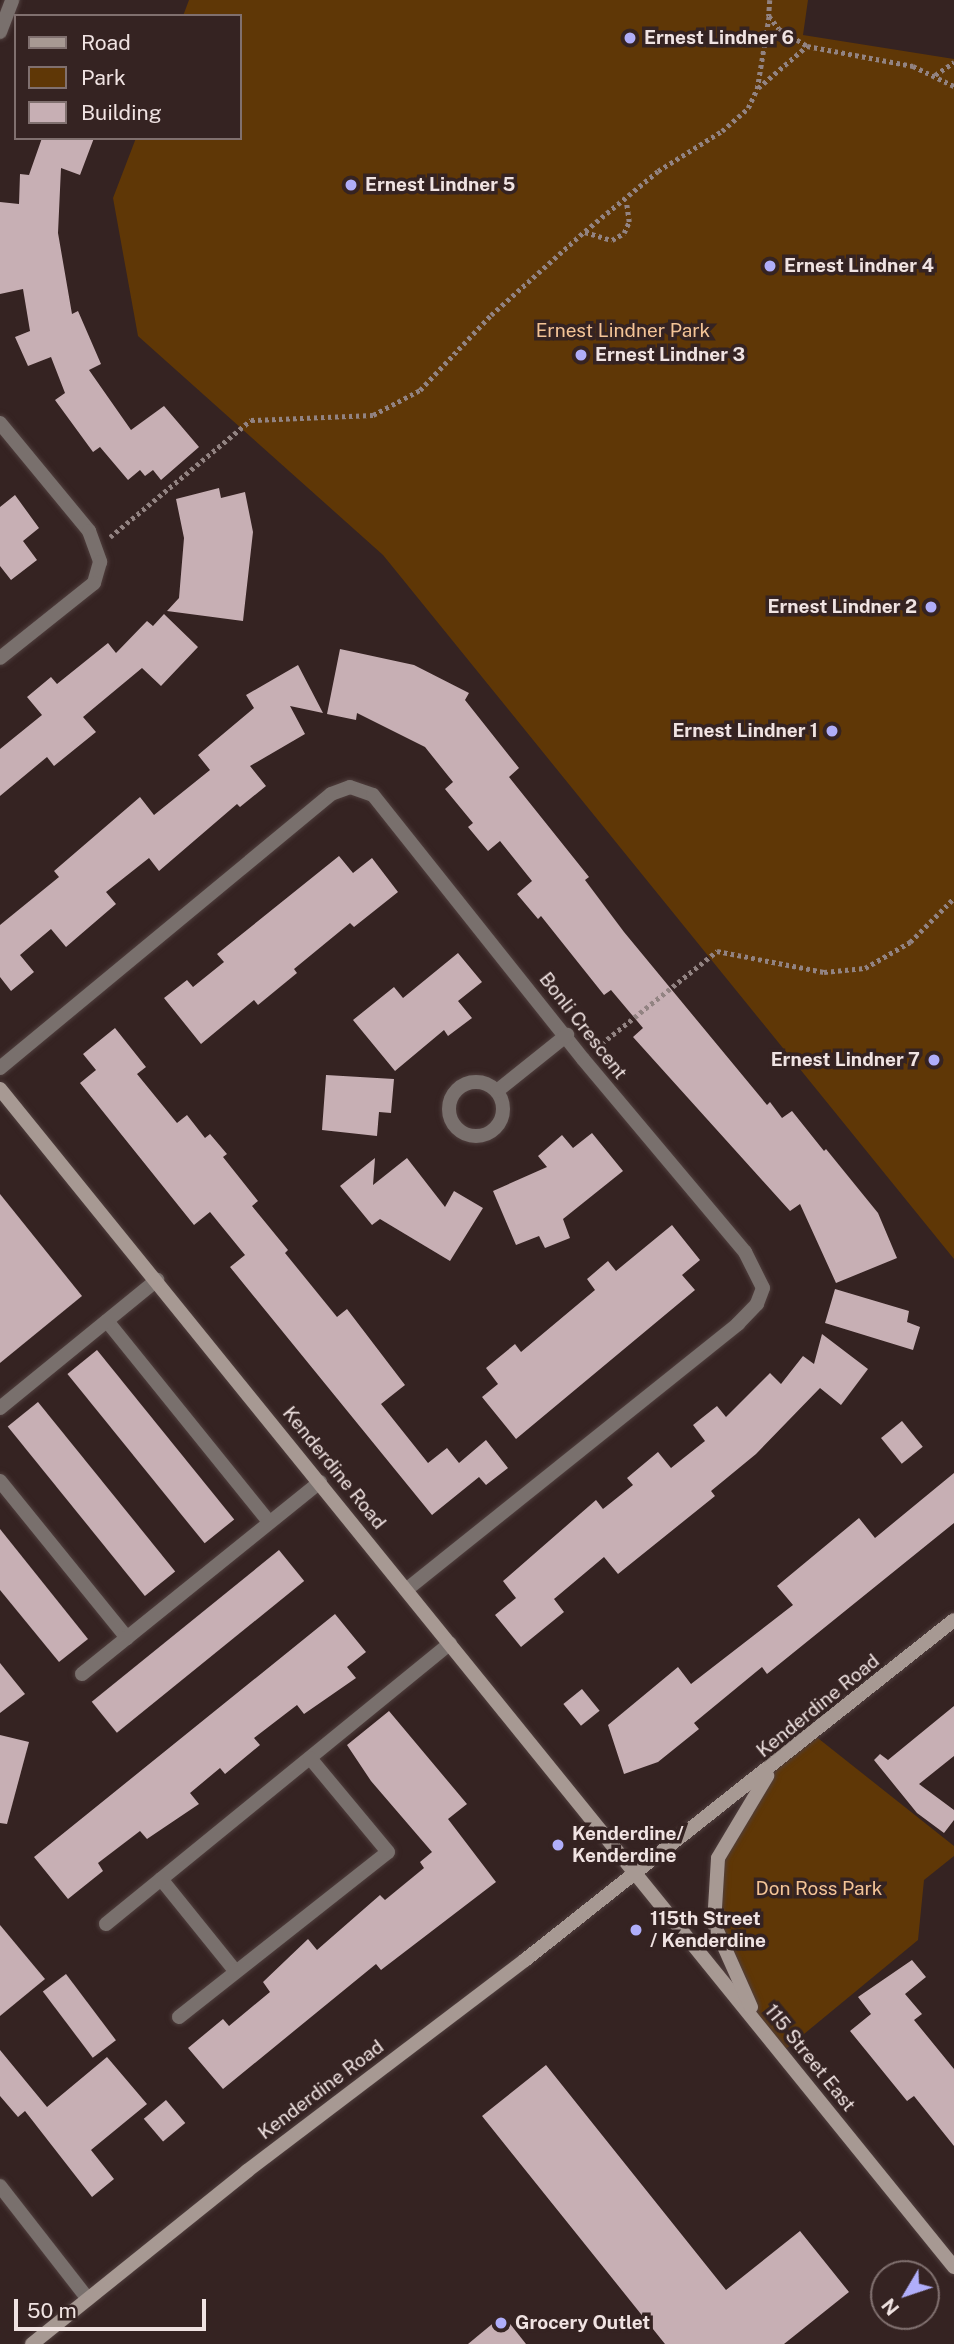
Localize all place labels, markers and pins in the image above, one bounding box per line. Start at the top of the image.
place label: Ernest Lindner 6 [644,27,794,49]
marker: Ernest Lindner 6 [622,30,638,46]
place label: Ernest Lindner 5 [365,174,515,196]
marker: Ernest Lindner 5 [343,177,359,193]
place label: Ernest Lindner 4 [784,255,934,277]
marker: Ernest Lindner 4 [762,258,778,274]
place label: Ernest Lindner 3 [595,344,745,366]
marker: Ernest Lindner 3 [573,347,589,363]
place label: Ernest Lindner 2 [767,596,917,618]
marker: Ernest Lindner 2 [923,599,939,615]
place label: Ernest Lindner 1 [672,720,818,742]
marker: Ernest Lindner 1 [824,723,840,739]
place label: Ernest Lindner 7 [771,1049,920,1071]
marker: Ernest Lindner 7 [926,1052,942,1068]
place label: Kenderdine/ Kenderdine [572,1823,684,1867]
marker: Kenderdine/ Kenderdine [550,1837,566,1853]
place label: 115th Street / Kenderdine [650,1908,766,1952]
marker: 115th Street / Kenderdine [628,1922,644,1938]
place label: Grocery Outlet [515,2312,650,2334]
marker: Grocery Outlet [493,2315,509,2331]

